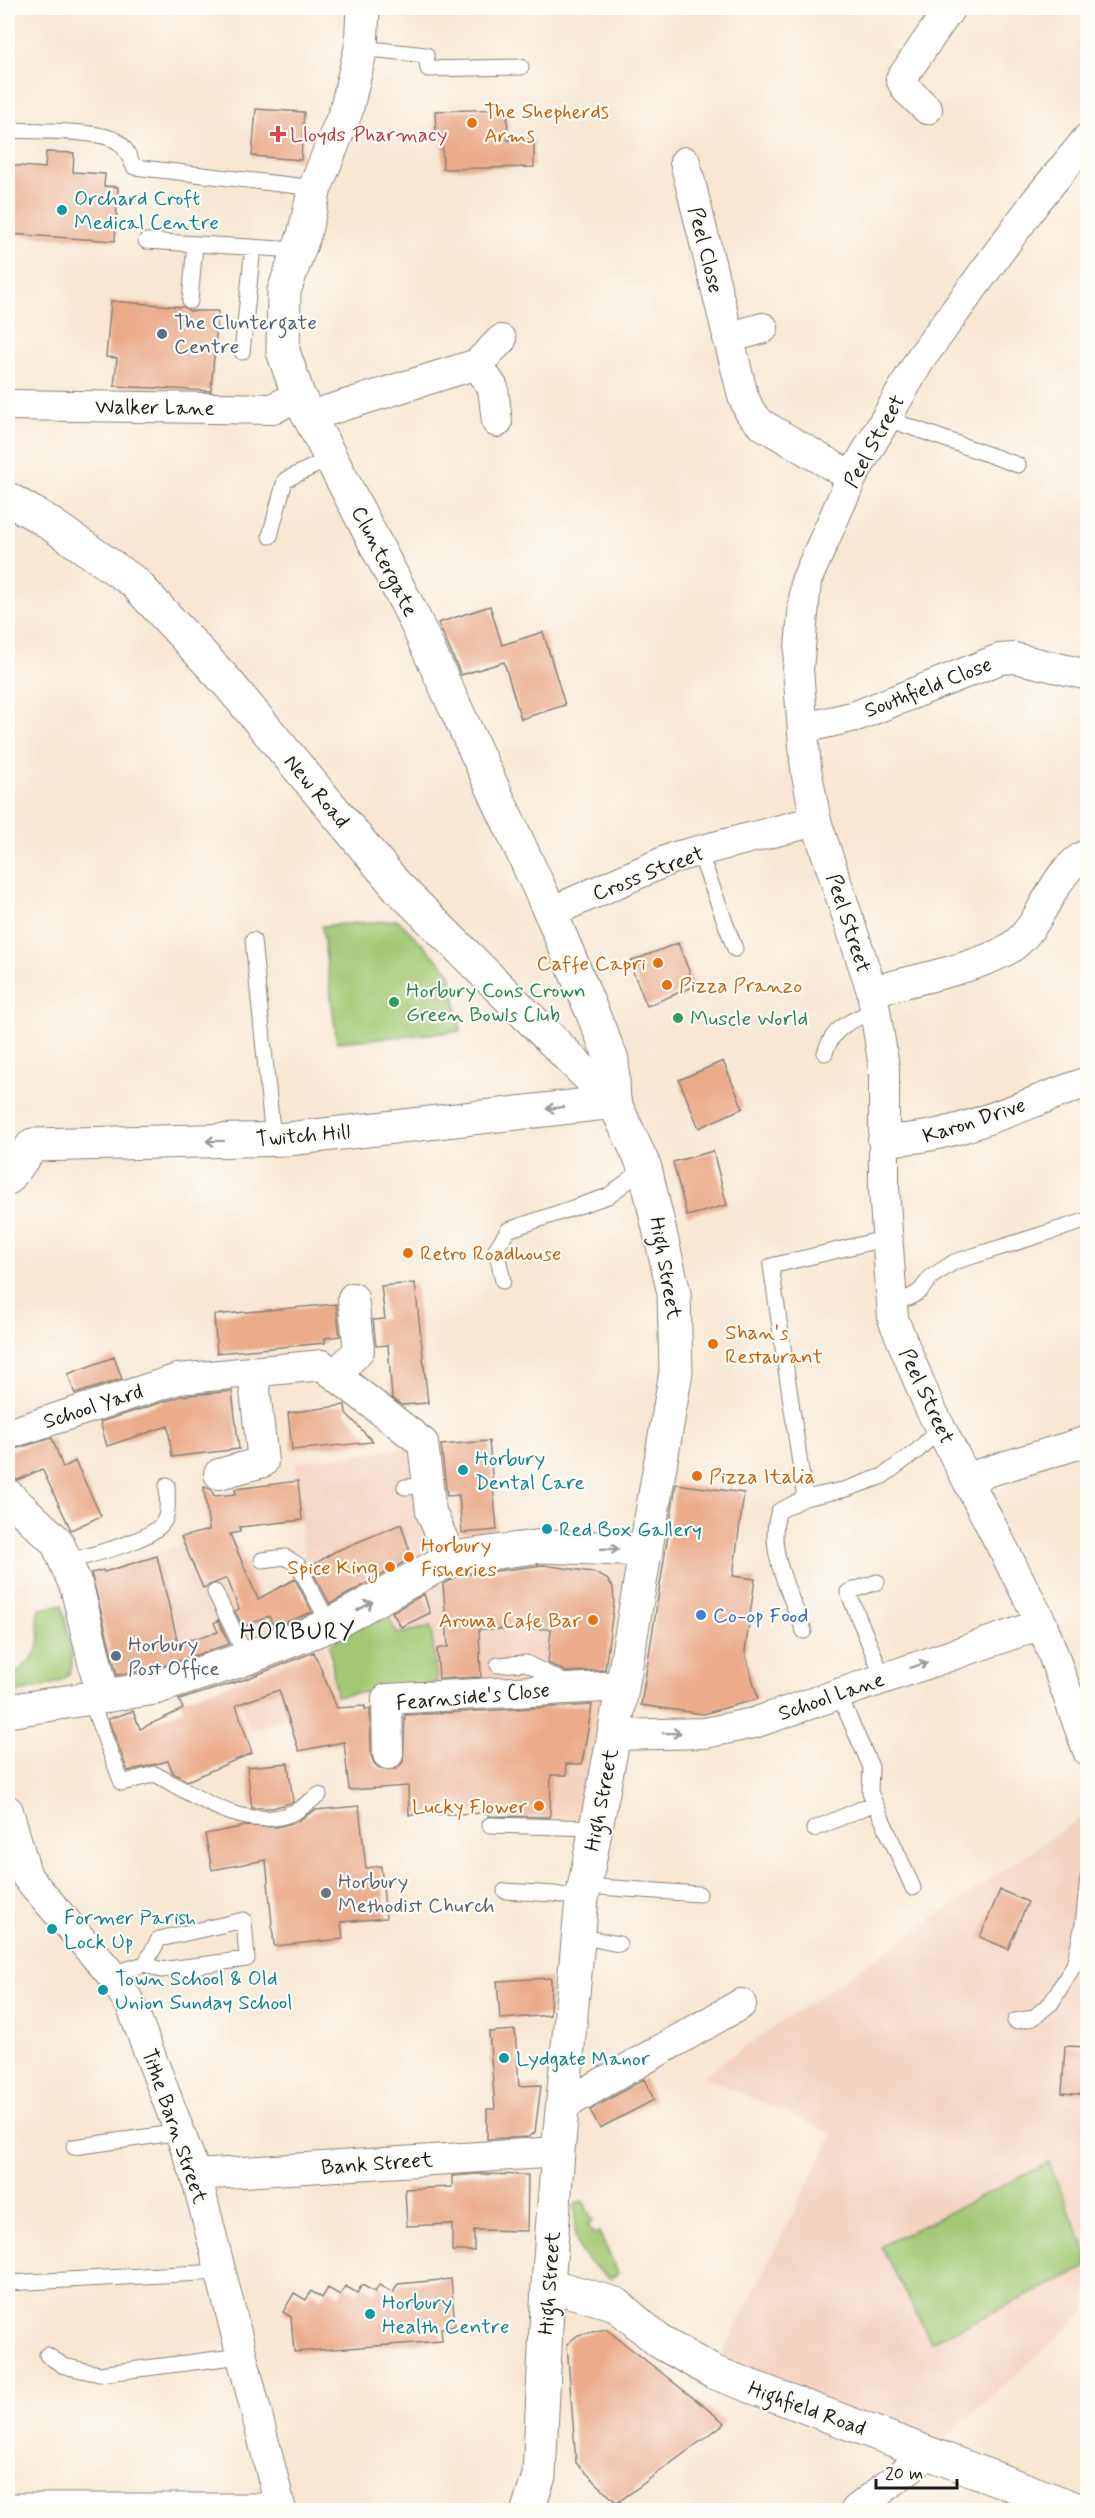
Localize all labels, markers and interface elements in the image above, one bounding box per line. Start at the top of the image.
place label: The Shepherds Arms [484,98,609,150]
marker: The Shepherds Arms [465,116,479,130]
place label: Lloyds Pharmacy [290,121,447,149]
marker: Lloyds Pharmacy [271,127,285,141]
place label: Orchard Croft Medical Centre [74,185,219,237]
marker: Orchard Croft Medical Centre [55,203,69,217]
street label: Peel Close [681,204,729,296]
place label: The Cluntergate Centre [174,309,317,361]
marker: The Cluntergate Centre [155,327,169,341]
street label: Peel Street [838,390,912,493]
street label: Walker Lane [95,393,215,423]
street label: Cluntergate [343,501,424,622]
street label: Southfield Close [861,651,996,725]
street label: New Road [277,749,355,834]
street label: Cross Street [589,840,708,908]
street label: Peel Street [819,870,877,976]
place label: Caffe Capri [537,950,646,978]
marker: Caffe Capri [651,956,665,970]
place label: Pizza Pranzo [679,972,802,1000]
place label: Horbury Cons Crown Green Bowls Club [406,977,586,1029]
marker: Pizza Pranzo [660,978,674,992]
marker: Horbury Cons Crown Green Bowls Club [387,995,401,1009]
place label: Muscle World [690,1005,808,1033]
marker: Muscle World [671,1011,685,1025]
street label: Karon Drive [919,1091,1029,1151]
one-way arrow [546,1103,566,1114]
street label: Twitch Hill [255,1118,351,1154]
one-way arrow [206,1135,226,1146]
street label: High Street [640,1215,688,1323]
place label: Retro Roadhouse [420,1240,561,1268]
marker: Retro Roadhouse [401,1246,415,1260]
place label: Shan's Restaurant [725,1319,823,1371]
marker: Shan's Restaurant [706,1337,720,1351]
street label: Peel Street [892,1344,960,1449]
street label: School Yard [40,1378,147,1436]
place label: Horbury Dental Care [475,1445,585,1497]
marker: Horbury Dental Care [456,1463,470,1477]
place label: Pizza Italia [709,1463,815,1491]
marker: Pizza Italia [690,1469,704,1483]
place label: Red Box Gallery [559,1516,702,1544]
marker: Red Box Gallery [540,1522,554,1536]
place label: Horbury Fisheries [421,1532,497,1584]
one-way arrow [599,1543,619,1554]
marker: Horbury Fisheries [402,1550,416,1564]
place label: Spice King [287,1554,378,1583]
marker: Spice King [383,1560,397,1574]
one-way arrow [356,1600,373,1612]
place label: Co-op Food [713,1602,808,1630]
place label: Aroma Cafe Bar [439,1607,581,1635]
marker: Co-op Food [694,1608,708,1622]
marker: Aroma Cafe Bar [586,1613,600,1627]
district label: HORBURY [240,1617,356,1648]
place label: Horbury Post Office [128,1631,220,1683]
marker: Horbury Post Office [109,1649,123,1663]
one-way arrow [909,1659,928,1670]
street label: School Lane [775,1666,888,1728]
street label: Fearnside's Close [395,1676,551,1718]
one-way arrow [662,1728,682,1739]
street label: High Street [578,1746,628,1854]
place label: Lucky Flower [412,1793,527,1821]
marker: Lucky Flower [532,1799,546,1813]
place label: Horbury Methodist Church [338,1868,495,1920]
marker: Horbury Methodist Church [319,1886,333,1900]
place label: Former Parish Lock Up [64,1904,196,1956]
marker: Former Parish Lock Up [45,1922,59,1936]
place label: Town School & Old Union Sunday School [115,1965,293,2017]
marker: Town School & Old Union Sunday School [96,1983,110,1997]
street label: Tithe Barn Street [134,2045,214,2208]
place label: Lydgate Manor [516,2045,650,2073]
marker: Lydgate Manor [497,2051,511,2065]
street label: Bank Street [320,2146,435,2182]
street label: High Street [532,2230,570,2336]
place label: Horbury Health Centre [382,2289,510,2341]
marker: Horbury Health Centre [363,2307,377,2321]
street label: Highfield Road [743,2375,869,2445]
scale bar [876,2452,957,2490]
text: 20 m [885,2462,923,2486]

